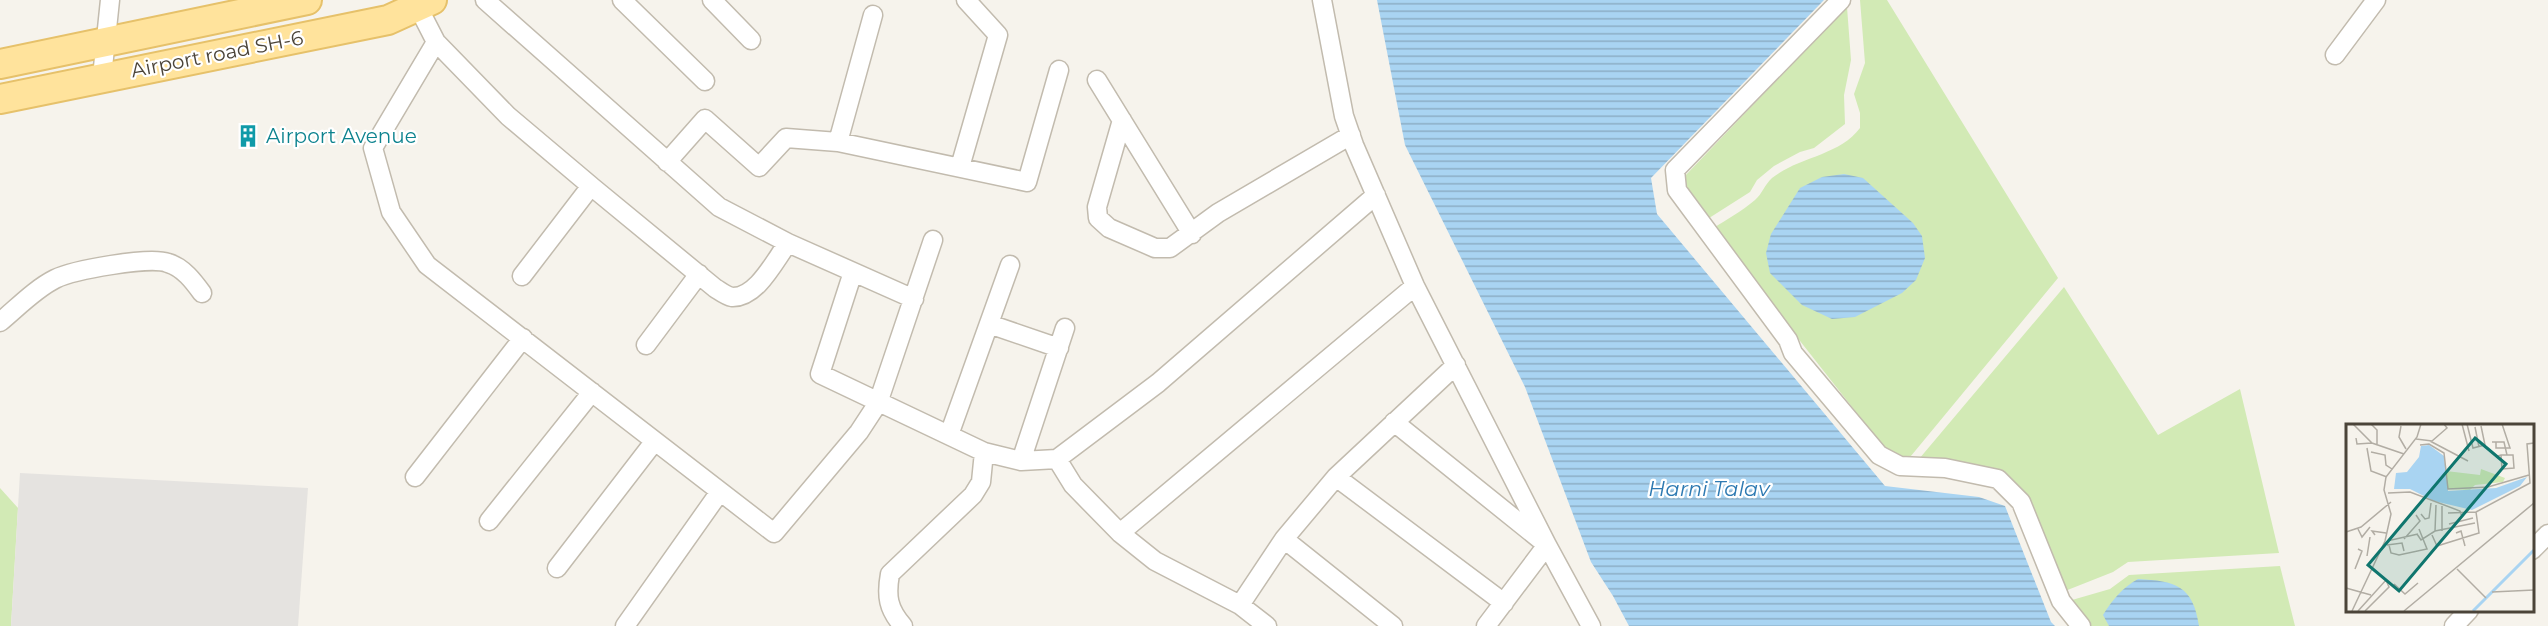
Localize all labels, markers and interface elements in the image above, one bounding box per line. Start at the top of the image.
street label: Airport road SH-6 [129,26,305,82]
building icon: Airport Avenue [235,123,261,149]
place label: Airport Avenue [266,124,417,148]
inset map [2346,424,2533,611]
water label: Harni Talav [1648,476,1771,501]

